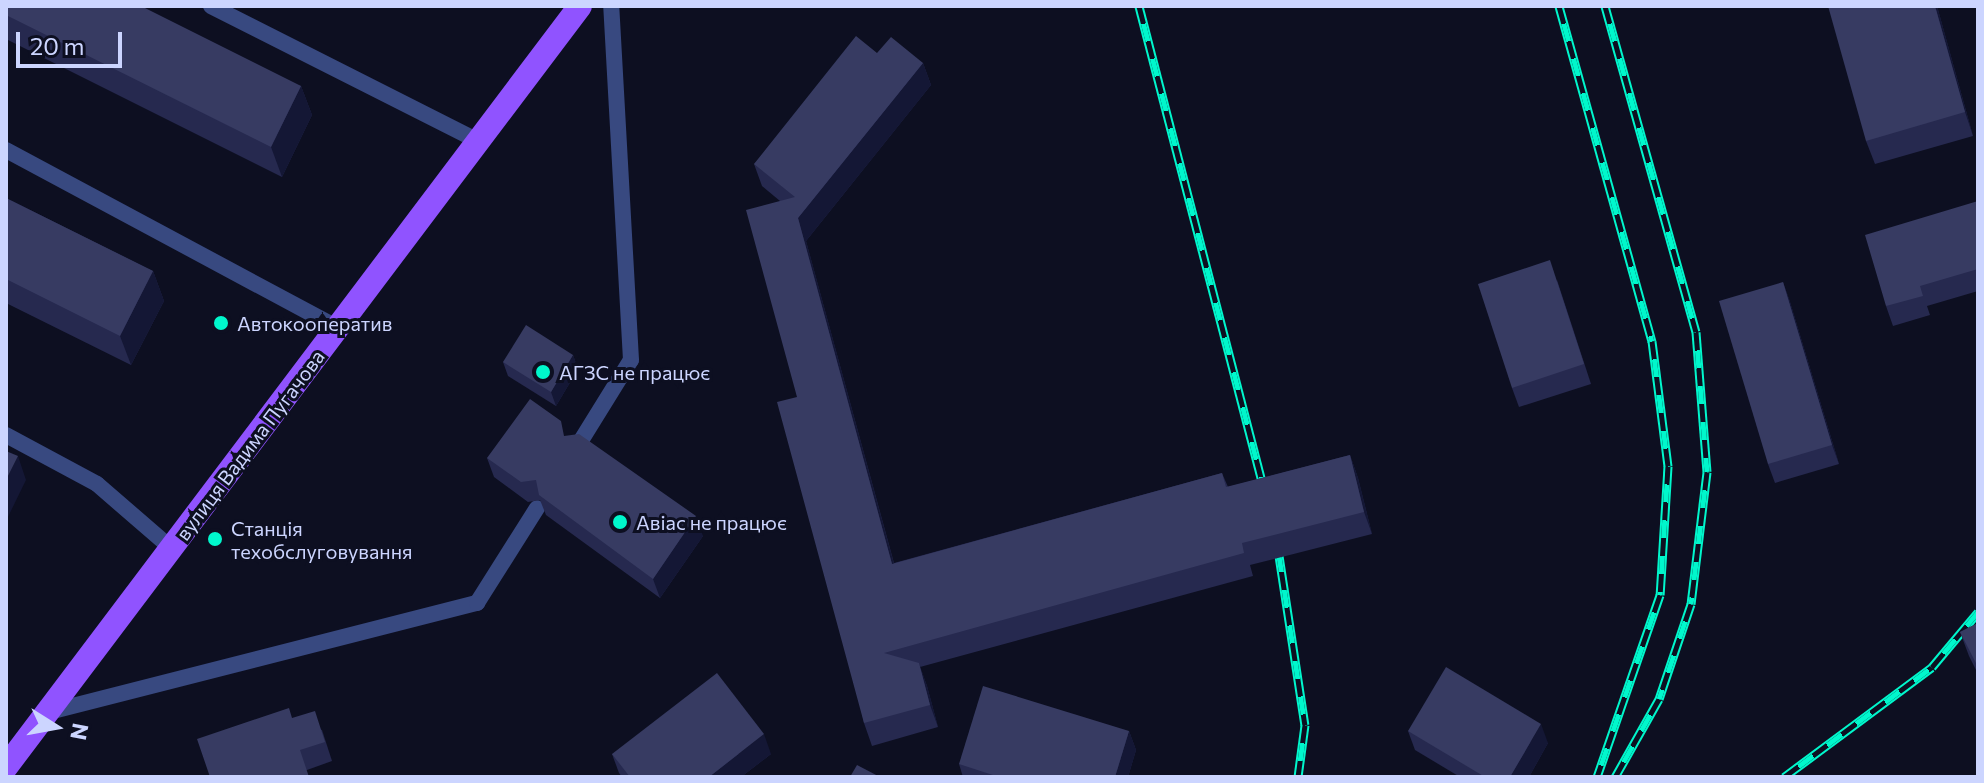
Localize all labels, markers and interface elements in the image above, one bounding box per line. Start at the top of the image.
scale bar [20,16,126,66]
text: 20 m [30,31,84,60]
place label: Автокооператив [237,311,392,335]
marker: Автокооператив [212,314,230,332]
street label: вулиця Вадима Пугачова [171,345,329,545]
place label: АГЗС не працює [559,360,710,384]
marker: АГЗС не працює [534,363,552,381]
place label: Авіас не працює [636,510,787,534]
marker: Авіас не працює [611,513,629,531]
place label: Станція техобслуговування [231,516,413,563]
marker: Станція техобслуговування [206,530,224,548]
north arrow [16,687,96,767]
text: N [65,721,95,742]

